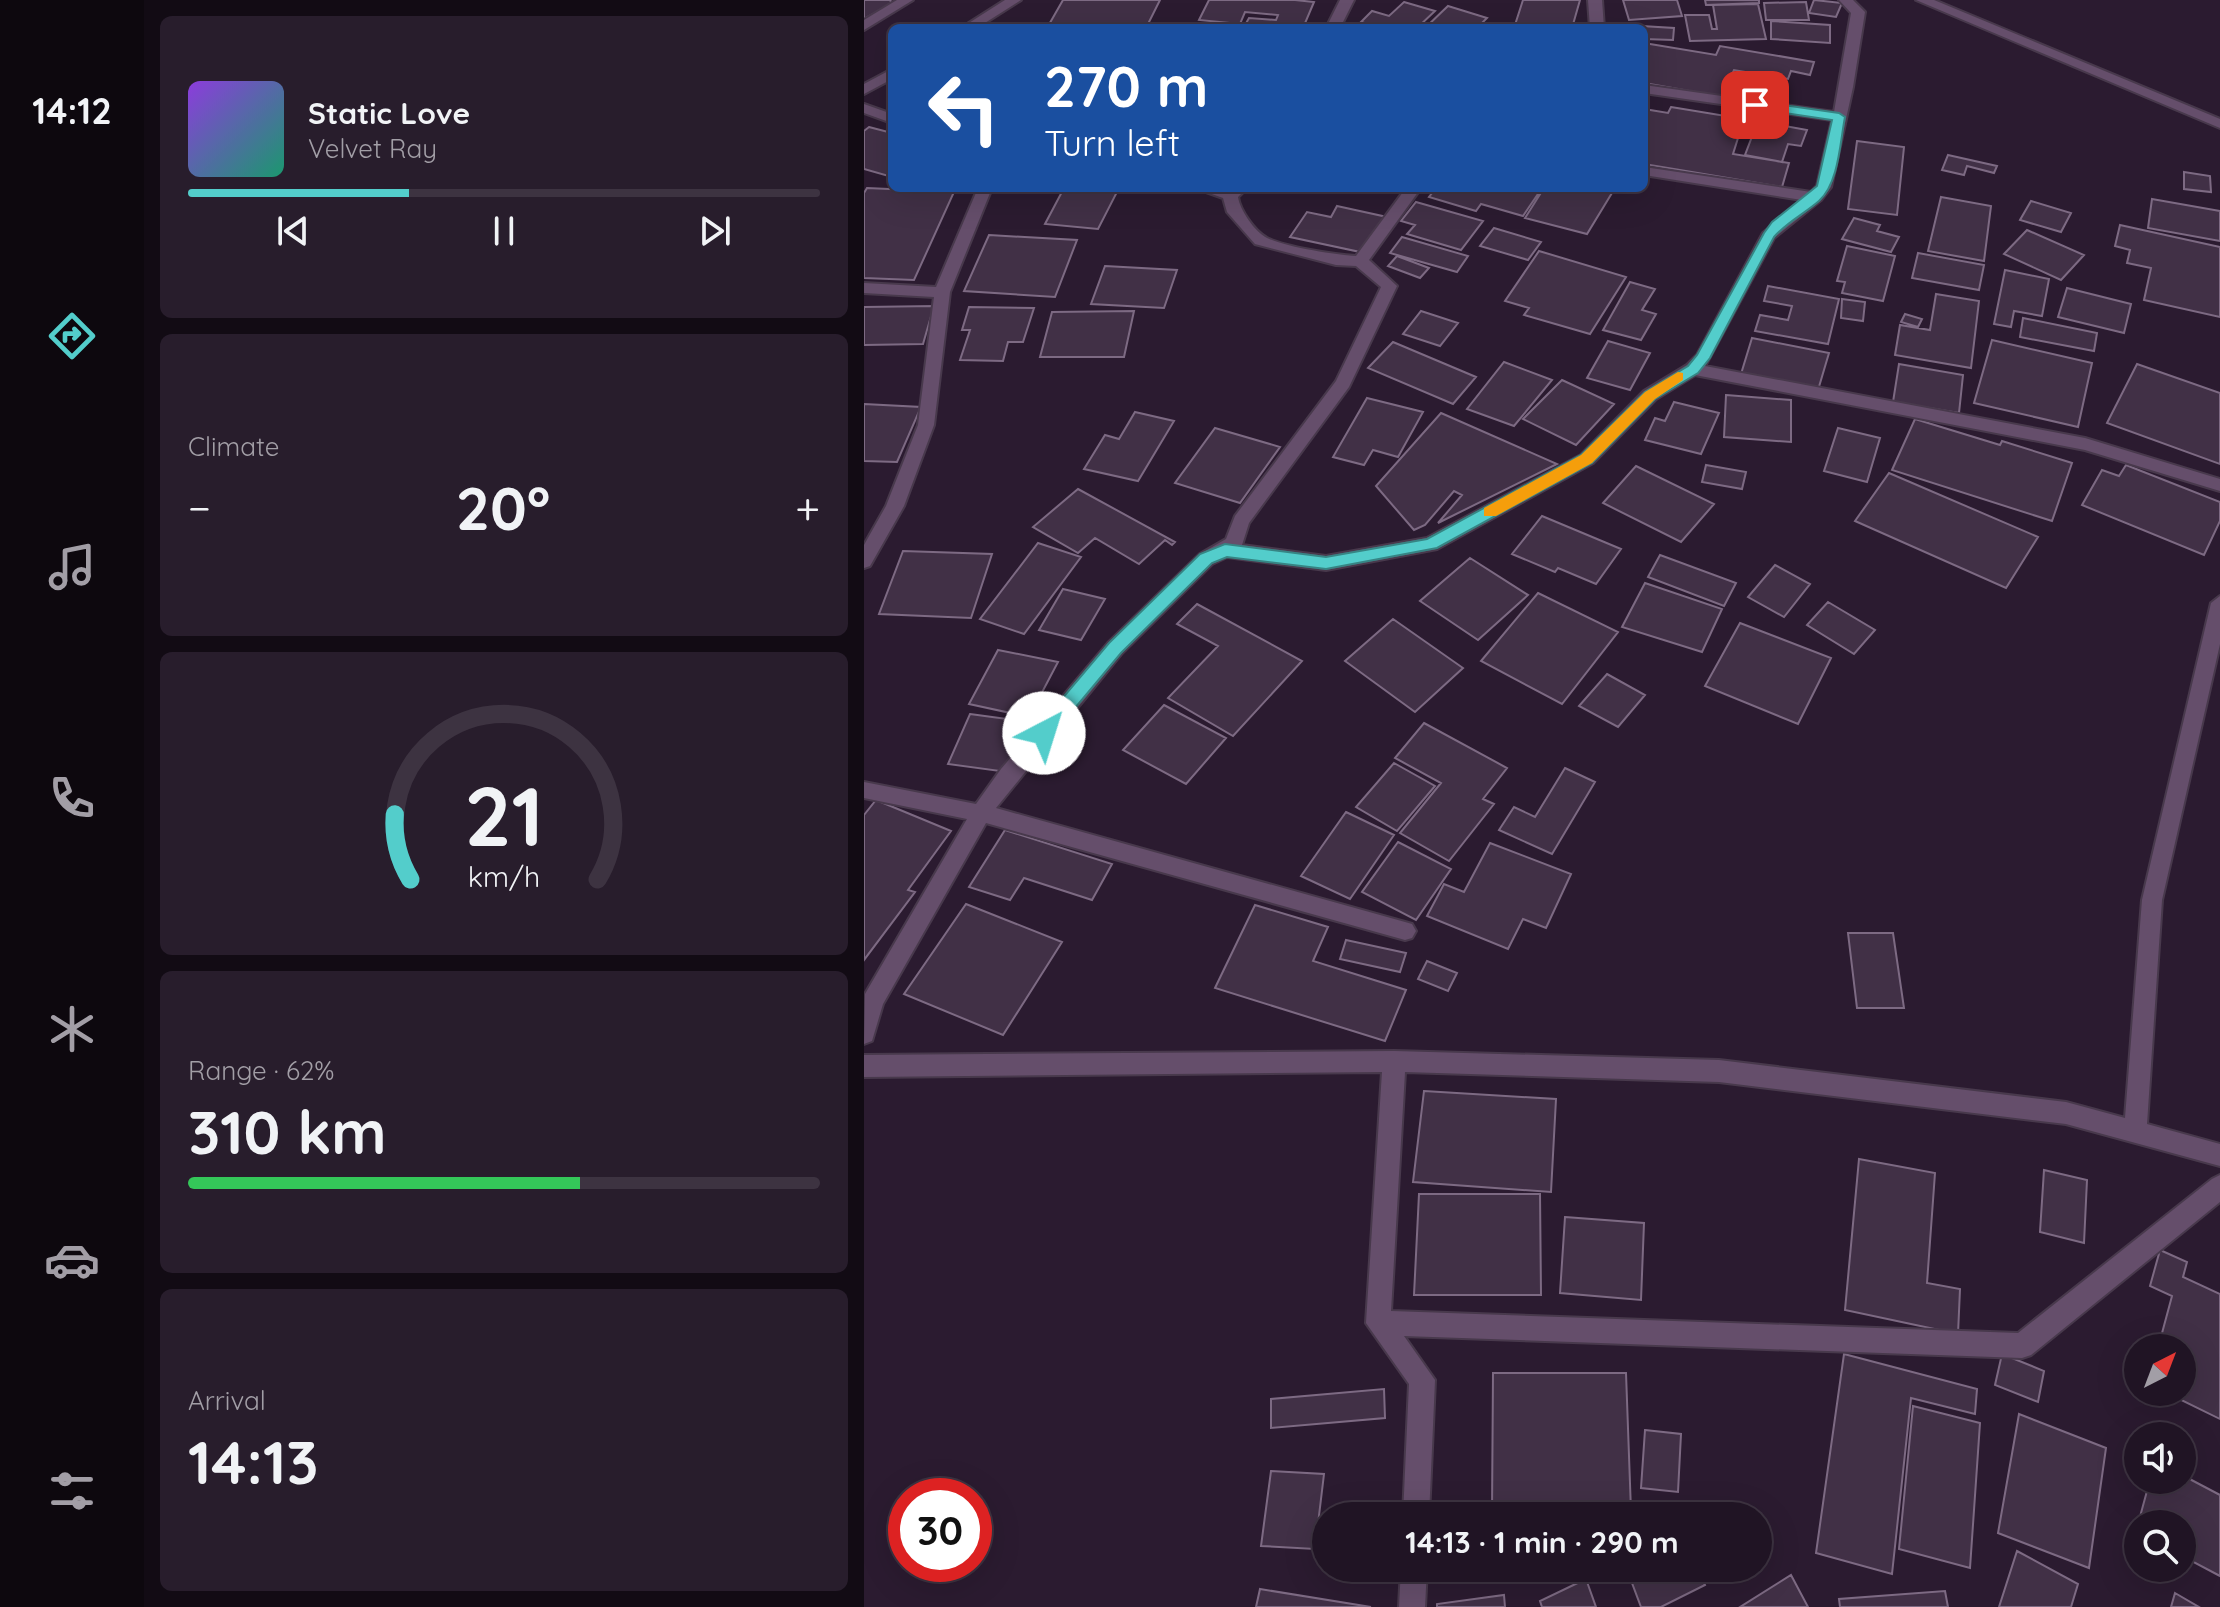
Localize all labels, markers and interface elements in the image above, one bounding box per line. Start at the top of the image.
text: 270 m [1044,51,1208,121]
icon: left [912,56,1016,160]
pin [1721,71,1789,139]
icon: arrive [1733,83,1777,127]
text: 14:12 [32,88,112,133]
text: Static Love [308,94,470,132]
text: Turn left [1044,120,1180,165]
text: Velvet Ray [308,132,437,165]
icon: previous [271,209,315,253]
icon: pause [482,209,526,253]
icon: next [693,209,737,253]
icon: directions [44,308,100,364]
text: Climate [188,430,279,463]
text: 20° [456,470,550,545]
text: − [188,480,211,535]
text: + [795,480,820,535]
icon: music [44,539,100,595]
position arrow [1002,691,1086,775]
text: 21 [464,762,544,866]
icon: phone [44,770,100,826]
text: km/h [468,858,540,894]
icon: climate [44,1001,100,1057]
text: Range · 62% [188,1054,335,1087]
text: 310 km [188,1094,387,1169]
icon: car [44,1232,100,1288]
north arrow [2124,1334,2196,1406]
map controls [2124,1334,2196,1582]
text: Arrival [188,1384,266,1417]
button: sound [2124,1422,2196,1494]
text: 14:13 [188,1424,319,1499]
icon: filters [44,1463,100,1519]
speed limit sign: 30 [888,1478,992,1582]
button: search [2124,1510,2196,1582]
text: 14:13 · 1 min · 290 m [1405,1523,1679,1561]

